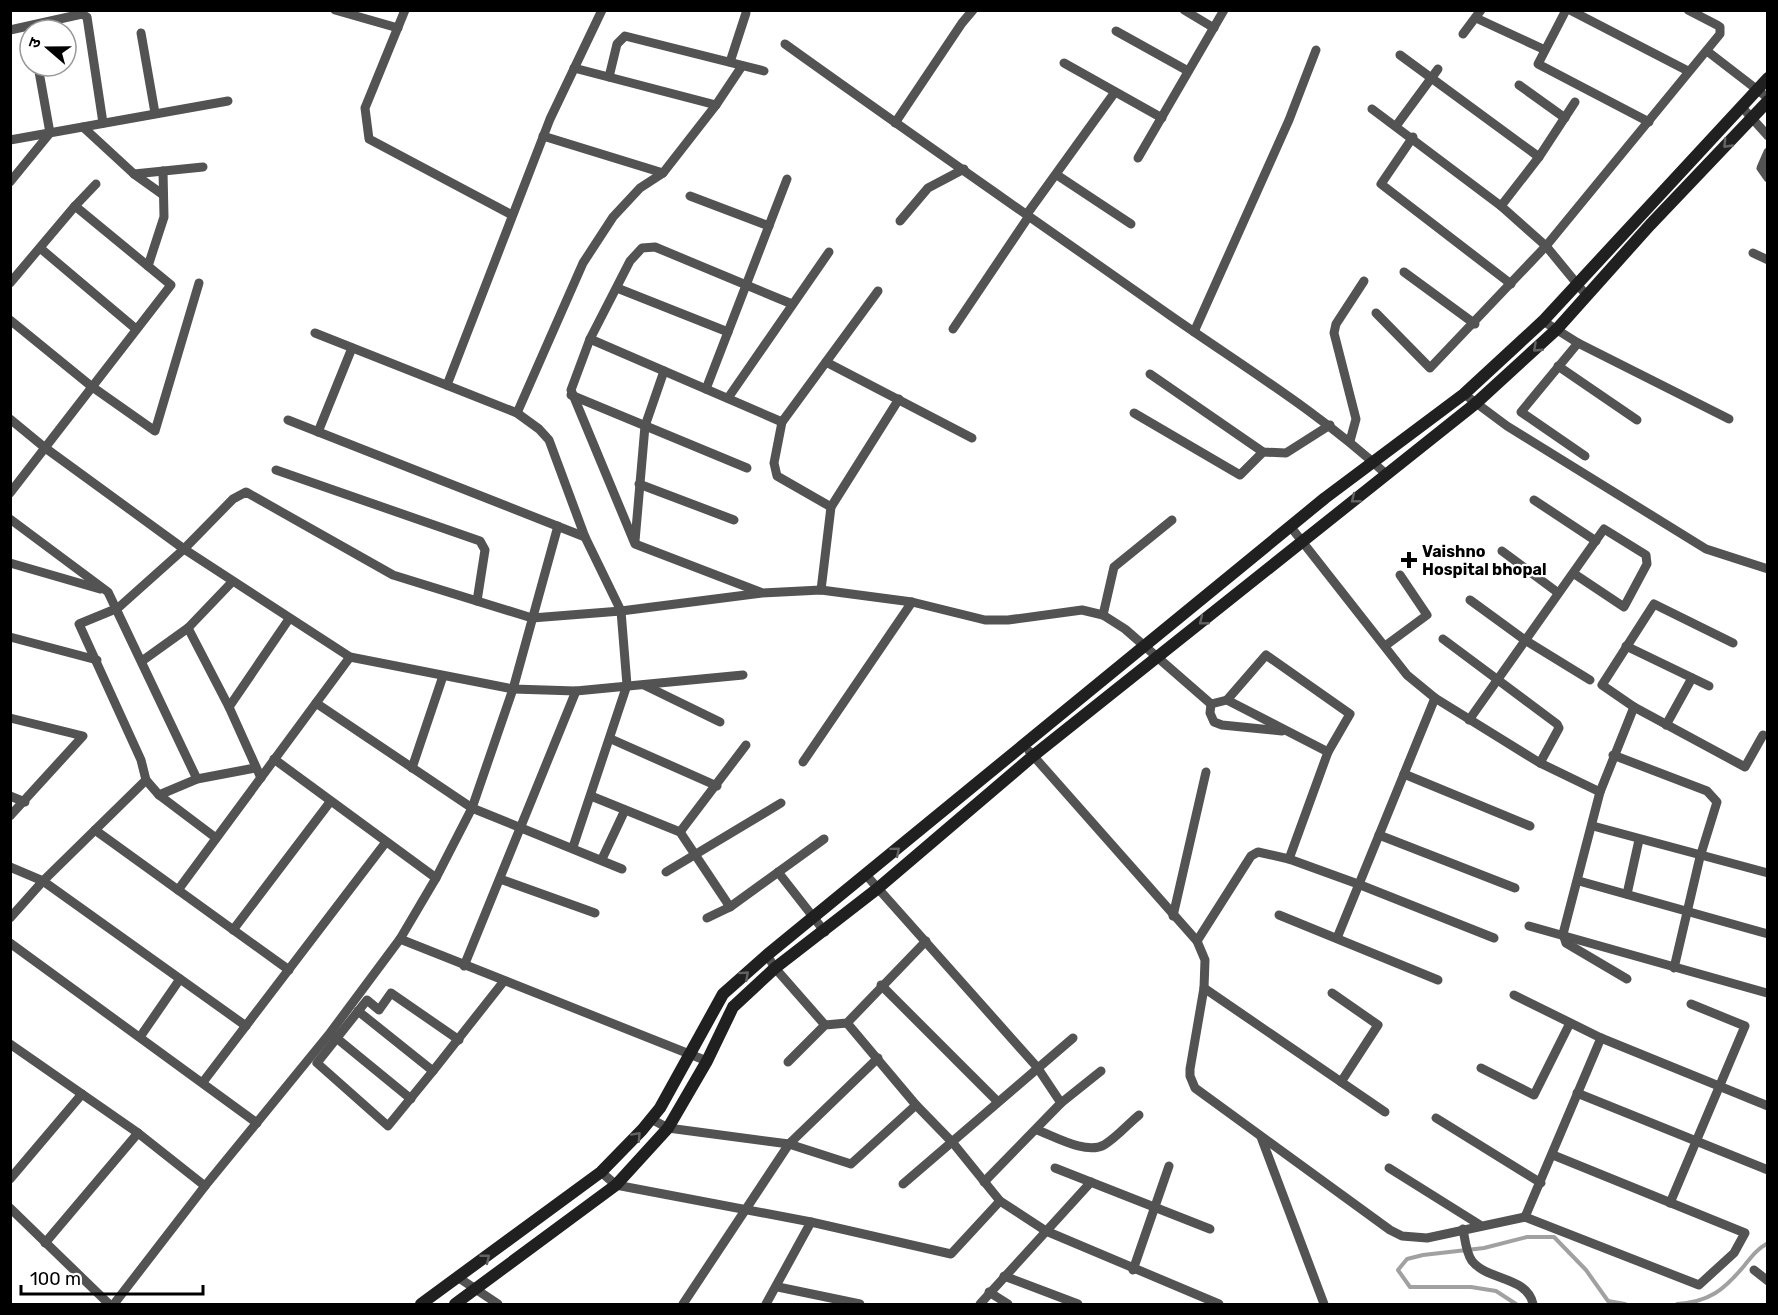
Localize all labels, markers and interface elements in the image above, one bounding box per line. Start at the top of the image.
north arrow [18,18,78,78]
text: उ [24,35,45,51]
one-way arrow [1723,137,1734,147]
one-way arrow [1533,341,1544,352]
one-way arrow [1351,492,1362,503]
place label: Vaishno Hospital bhopal [1422,542,1547,579]
marker: Vaishno Hospital bhopal [1400,551,1418,569]
one-way arrow [1198,614,1209,625]
one-way arrow [889,848,900,859]
one-way arrow [738,971,749,982]
one-way arrow [630,1132,641,1142]
one-way arrow [479,1254,490,1265]
scale bar [21,1258,202,1296]
text: 100 m [30,1268,81,1290]

